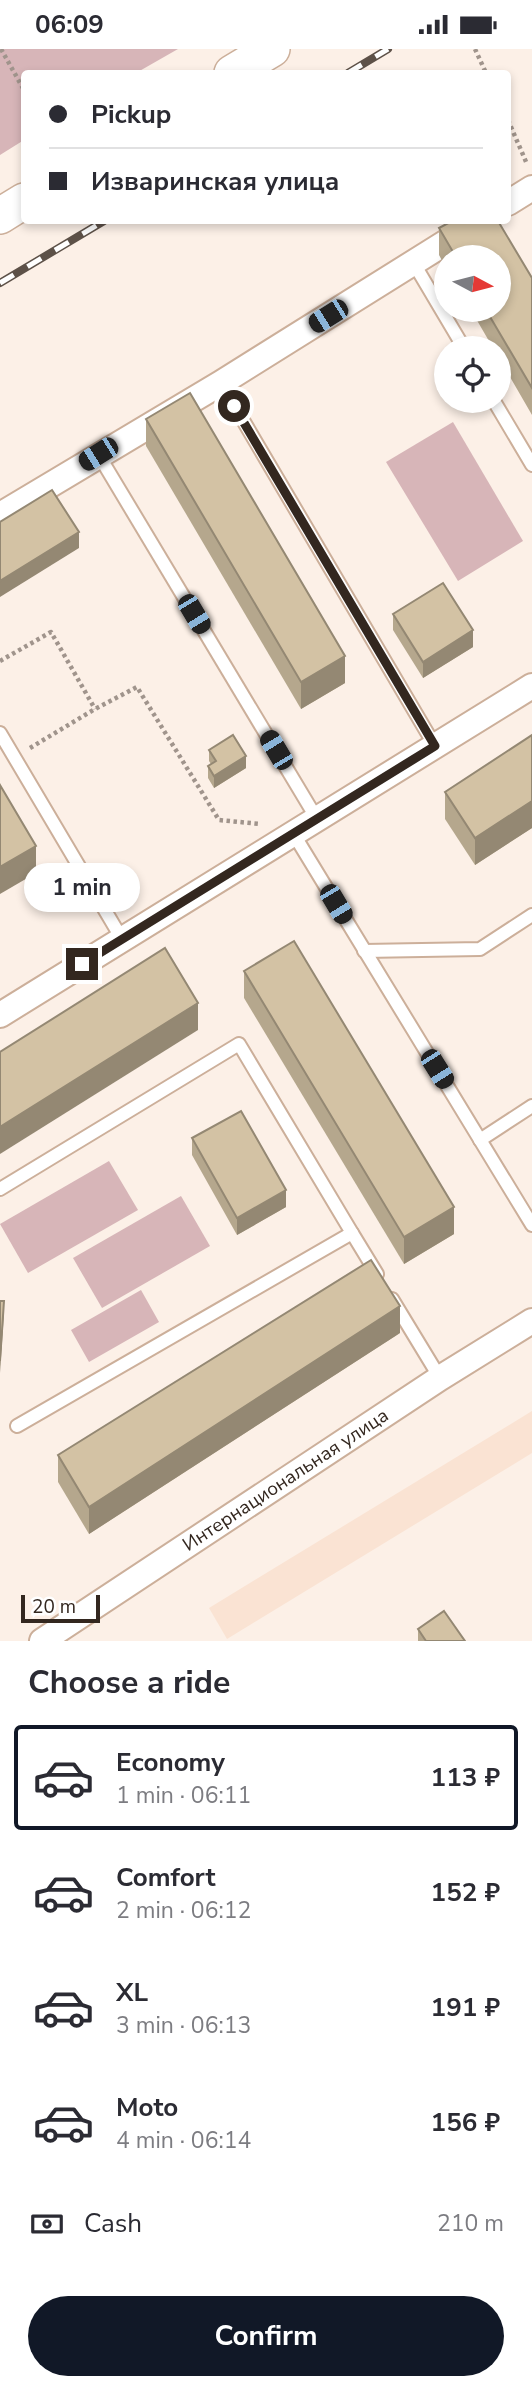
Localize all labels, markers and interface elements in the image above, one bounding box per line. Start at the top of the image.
text: 06:09 [35,7,104,42]
text: Pickup [91,97,171,132]
text: Изваринская улица [91,164,339,199]
north arrow [434,245,511,322]
map controls [434,245,511,413]
car [305,296,352,336]
button: locate [434,336,511,413]
route start [218,390,250,422]
car [75,434,122,474]
car [175,591,214,637]
car [257,727,296,773]
callout: 1 min [24,863,140,911]
text: 1 min [52,872,112,903]
car [317,881,356,927]
route end [66,948,98,980]
car [417,1046,458,1092]
street label: Интернациональная улица [178,1402,394,1558]
scale bar [21,1592,100,1624]
text: 20 m [32,1594,76,1620]
text: Choose a ride [28,1661,230,1704]
text: Economy [116,1745,225,1780]
icon: car [32,1746,95,1809]
text: 113 ₽ [431,1760,500,1795]
text: 1 min · 06:11 [116,1780,251,1811]
text: Comfort [116,1860,216,1895]
icon: car [32,1861,95,1924]
text: 152 ₽ [431,1875,500,1910]
text: 2 min · 06:12 [116,1895,251,1926]
text: XL [116,1975,148,2010]
icon: car [32,1976,95,2039]
text: 191 ₽ [431,1990,500,2025]
text: 3 min · 06:13 [116,2010,251,2041]
text: Moto [116,2090,178,2125]
icon: car [32,2091,95,2154]
text: 156 ₽ [431,2105,500,2140]
text: 4 min · 06:14 [116,2125,251,2156]
icon: cash [28,2205,66,2243]
text: Cash [84,2206,142,2241]
text: 210 m [437,2208,504,2239]
button: Confirm [28,2296,504,2376]

